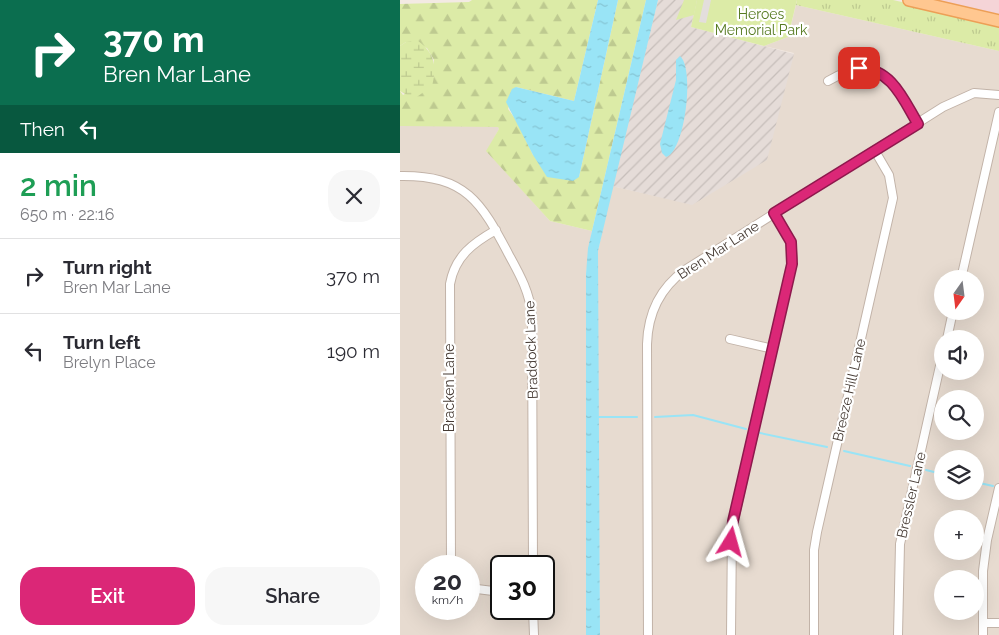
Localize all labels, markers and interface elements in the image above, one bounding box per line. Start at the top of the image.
park label: Heroes Memorial Park [715,6,808,38]
text: 370 m [103,19,205,60]
icon: right [20,20,85,85]
pin [838,47,880,89]
icon: arrive [845,54,873,82]
text: Bren Mar Lane [103,61,251,87]
icon: left [75,115,103,143]
text: Then [20,118,65,140]
text: 2 min [20,168,97,203]
button: close [328,170,380,222]
text: 650 m · 22:16 [20,205,114,224]
street label: Bren Mar Lane [674,218,762,282]
text: Turn right [63,256,152,278]
icon: right [20,262,48,290]
text: 370 m [326,265,380,287]
north arrow [934,270,984,320]
map controls [934,270,984,620]
text: Bren Mar Lane [63,278,171,297]
street label: Braddock Lane [521,301,541,399]
button: sound [934,330,984,380]
text: Turn left [63,331,140,353]
icon: left [20,337,48,365]
street label: Breeze Hill Lane [829,337,869,443]
text: 190 m [327,340,380,362]
street label: Bracken Lane [441,344,457,432]
text: Brelyn Place [63,353,156,372]
button: search [934,390,984,440]
street label: Bressler Lane [893,450,929,540]
button: layers [934,450,984,500]
button: + [934,510,984,560]
position arrow [704,515,756,567]
speed limit sign: 30 [490,555,555,620]
text: 20 [433,566,462,596]
button: Exit [20,567,195,625]
button: Share [205,567,380,625]
button: − [934,570,984,620]
text: km/h [432,593,463,607]

